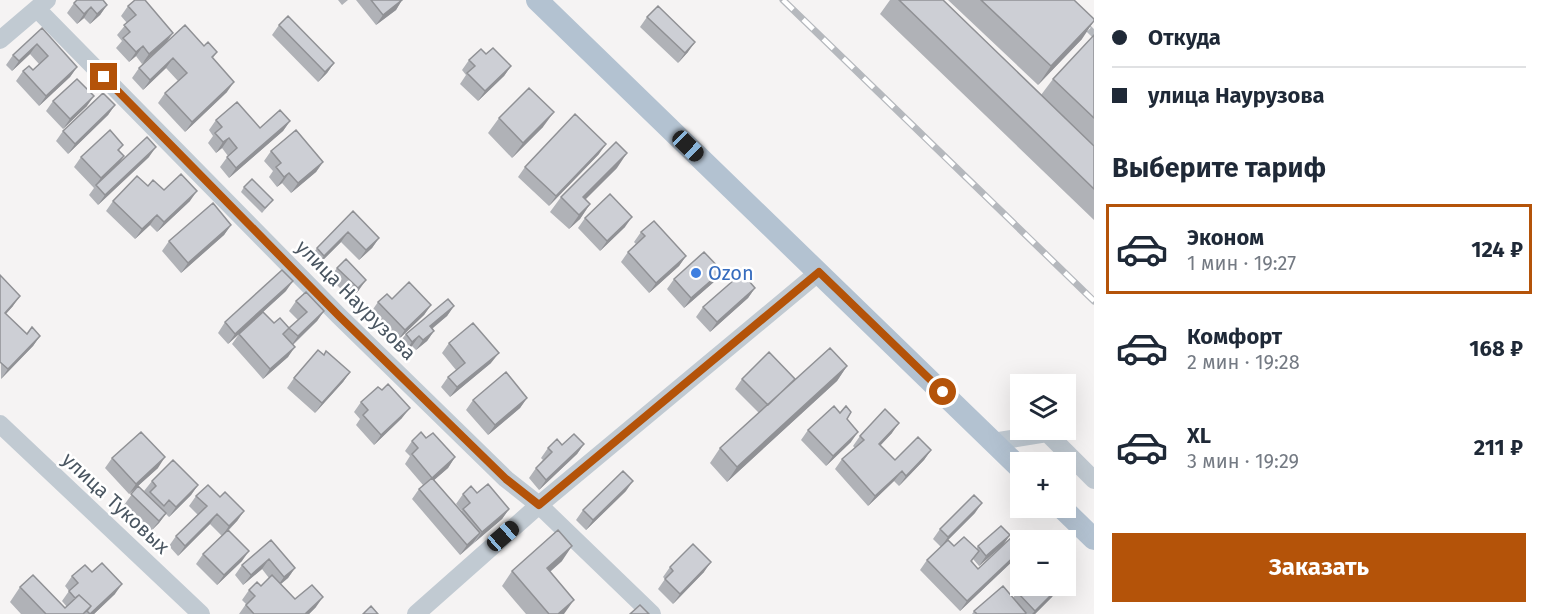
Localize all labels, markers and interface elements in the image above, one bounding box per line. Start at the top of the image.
text: Откуда [1148,24,1221,51]
route end [90,63,117,90]
text: улица Наурузова [1148,82,1325,109]
car [669,127,707,165]
text: Выберите тариф [1112,152,1326,184]
icon: car [1115,222,1169,276]
text: Эконом [1187,224,1264,251]
street label: улица Наурузова [291,235,421,365]
text: 124 ₽ [1471,236,1523,263]
text: 1 мин · 19:27 [1187,251,1296,275]
place label: Ozon [708,261,754,285]
marker: Ozon [689,266,703,280]
icon: car [1115,321,1169,375]
text: Комфорт [1187,323,1282,350]
text: 168 ₽ [1469,335,1523,362]
text: 2 мин · 19:28 [1187,350,1300,374]
map controls [1010,374,1076,596]
button: layers [1010,374,1076,440]
route start [929,378,956,405]
icon: car [1115,420,1169,474]
text: XL [1187,422,1211,449]
text: 211 ₽ [1474,434,1523,461]
street label: улица Туковых [57,447,175,559]
text: 3 мин · 19:29 [1187,449,1299,473]
button: + [1010,452,1076,518]
car [484,517,522,555]
button: − [1010,530,1076,596]
button: Заказать [1112,533,1526,602]

